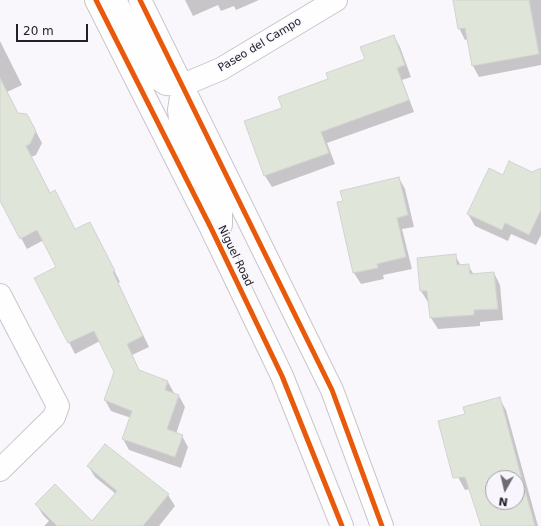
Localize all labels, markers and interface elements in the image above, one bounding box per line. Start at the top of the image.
street label: Paseo del Campo [216,15,304,75]
scale bar [18,16,90,42]
text: 20 m [23,24,54,38]
street label: Niguel Road [215,223,255,289]
north arrow [485,470,525,510]
text: N [498,494,509,508]

